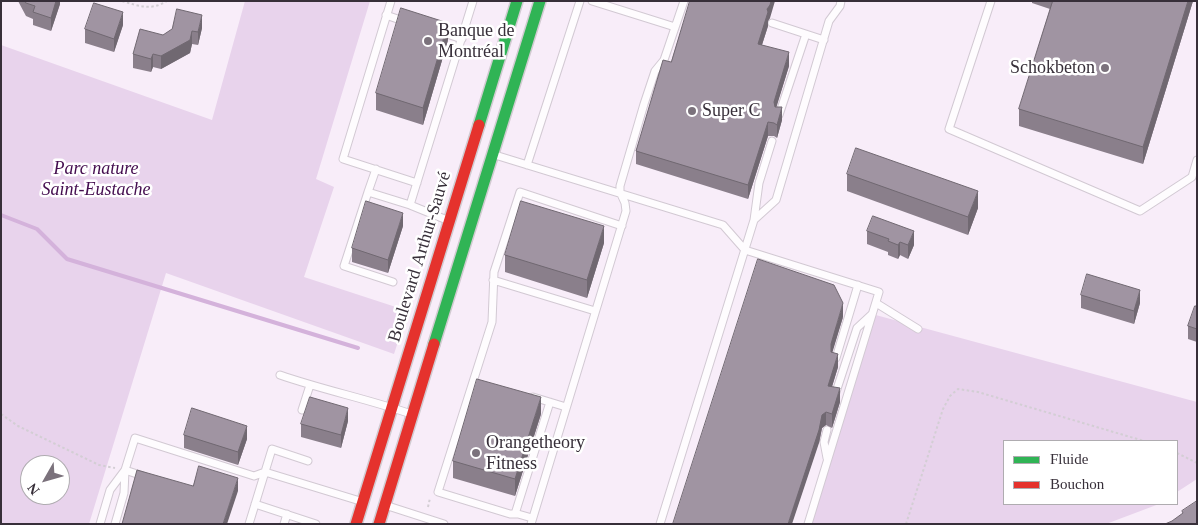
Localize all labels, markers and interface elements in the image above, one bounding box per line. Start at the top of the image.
place label: Banque de Montréal [438,20,514,62]
marker: Banque de Montréal [422,35,434,47]
place label: Schokbeton [1010,57,1095,79]
marker: Schokbeton [1099,62,1111,74]
place label: Super C [702,100,760,122]
marker: Super C [686,105,698,117]
park label: Parc nature Saint-Eustache [42,158,150,200]
street label: Boulevard Arthur-Sauvé [384,169,456,345]
place label: Orangetheory Fitness [486,432,585,474]
legend [1003,440,1178,505]
marker: Orangetheory Fitness [470,447,482,459]
text: Fluide [1050,451,1088,467]
north arrow [20,455,70,505]
text: Bouchon [1050,476,1104,492]
text: N [25,480,43,498]

